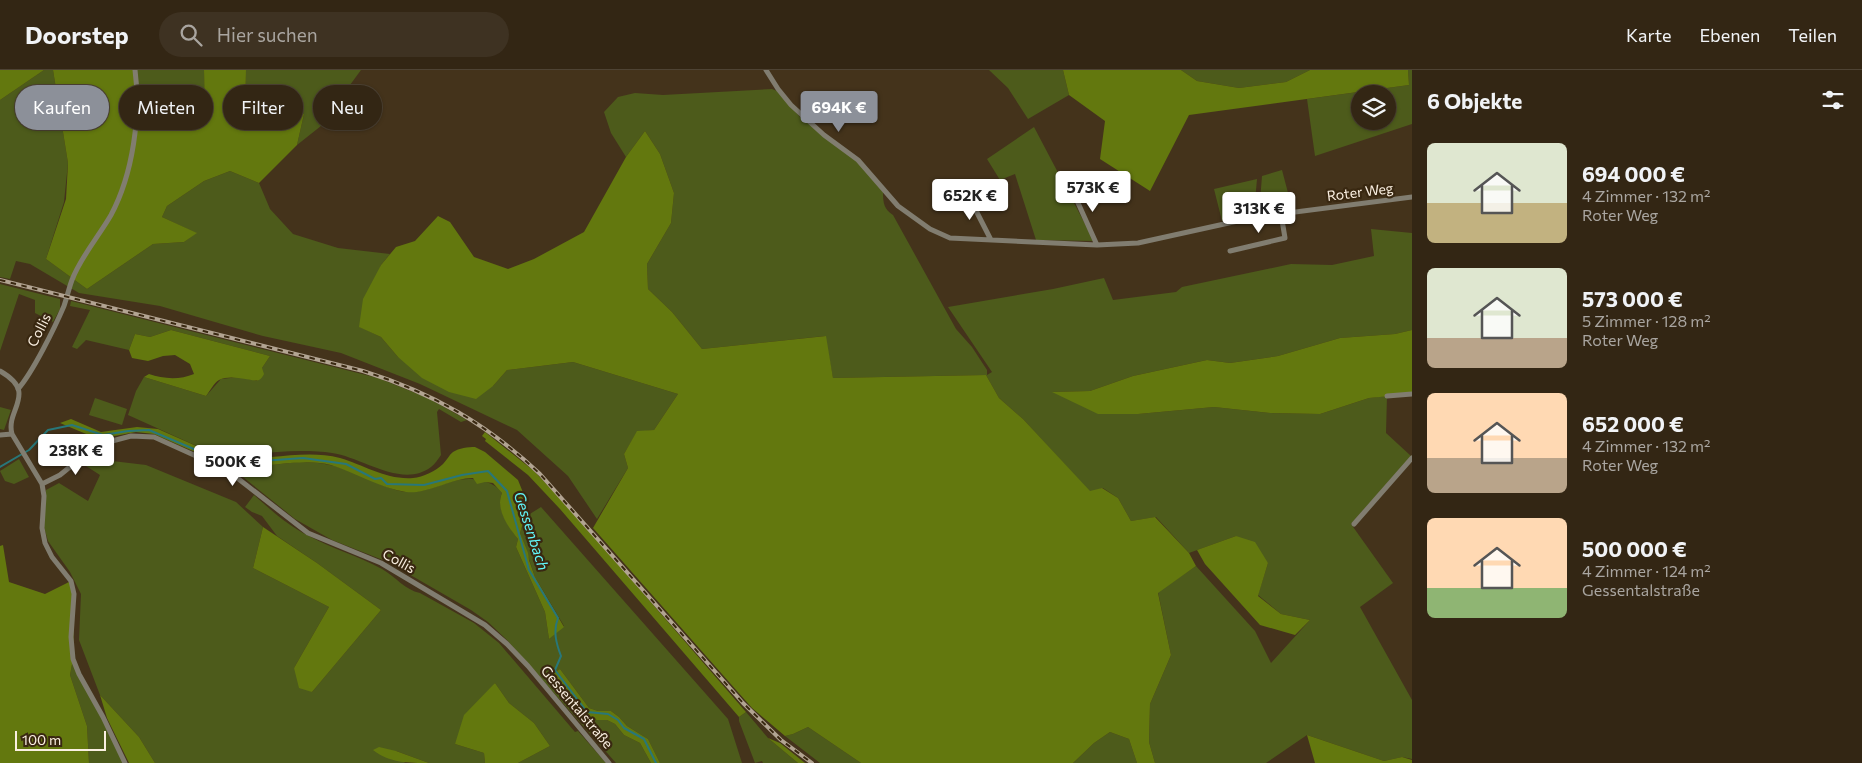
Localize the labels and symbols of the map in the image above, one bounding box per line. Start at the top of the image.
pin: 694K € [798,90,880,133]
pin: 573K € [1052,170,1134,213]
pin: 652K € [929,178,1011,221]
street label: Roter Weg [1326,179,1395,204]
pin: 313K € [1218,191,1300,234]
street label: Collis [23,310,54,349]
pin: 238K € [35,434,117,476]
pin: 500K € [192,444,274,487]
water label: Gessenbach [511,489,553,572]
street label: Collis [380,545,419,576]
street label: Gessentalstraße [538,662,617,752]
scale bar [15,728,106,751]

